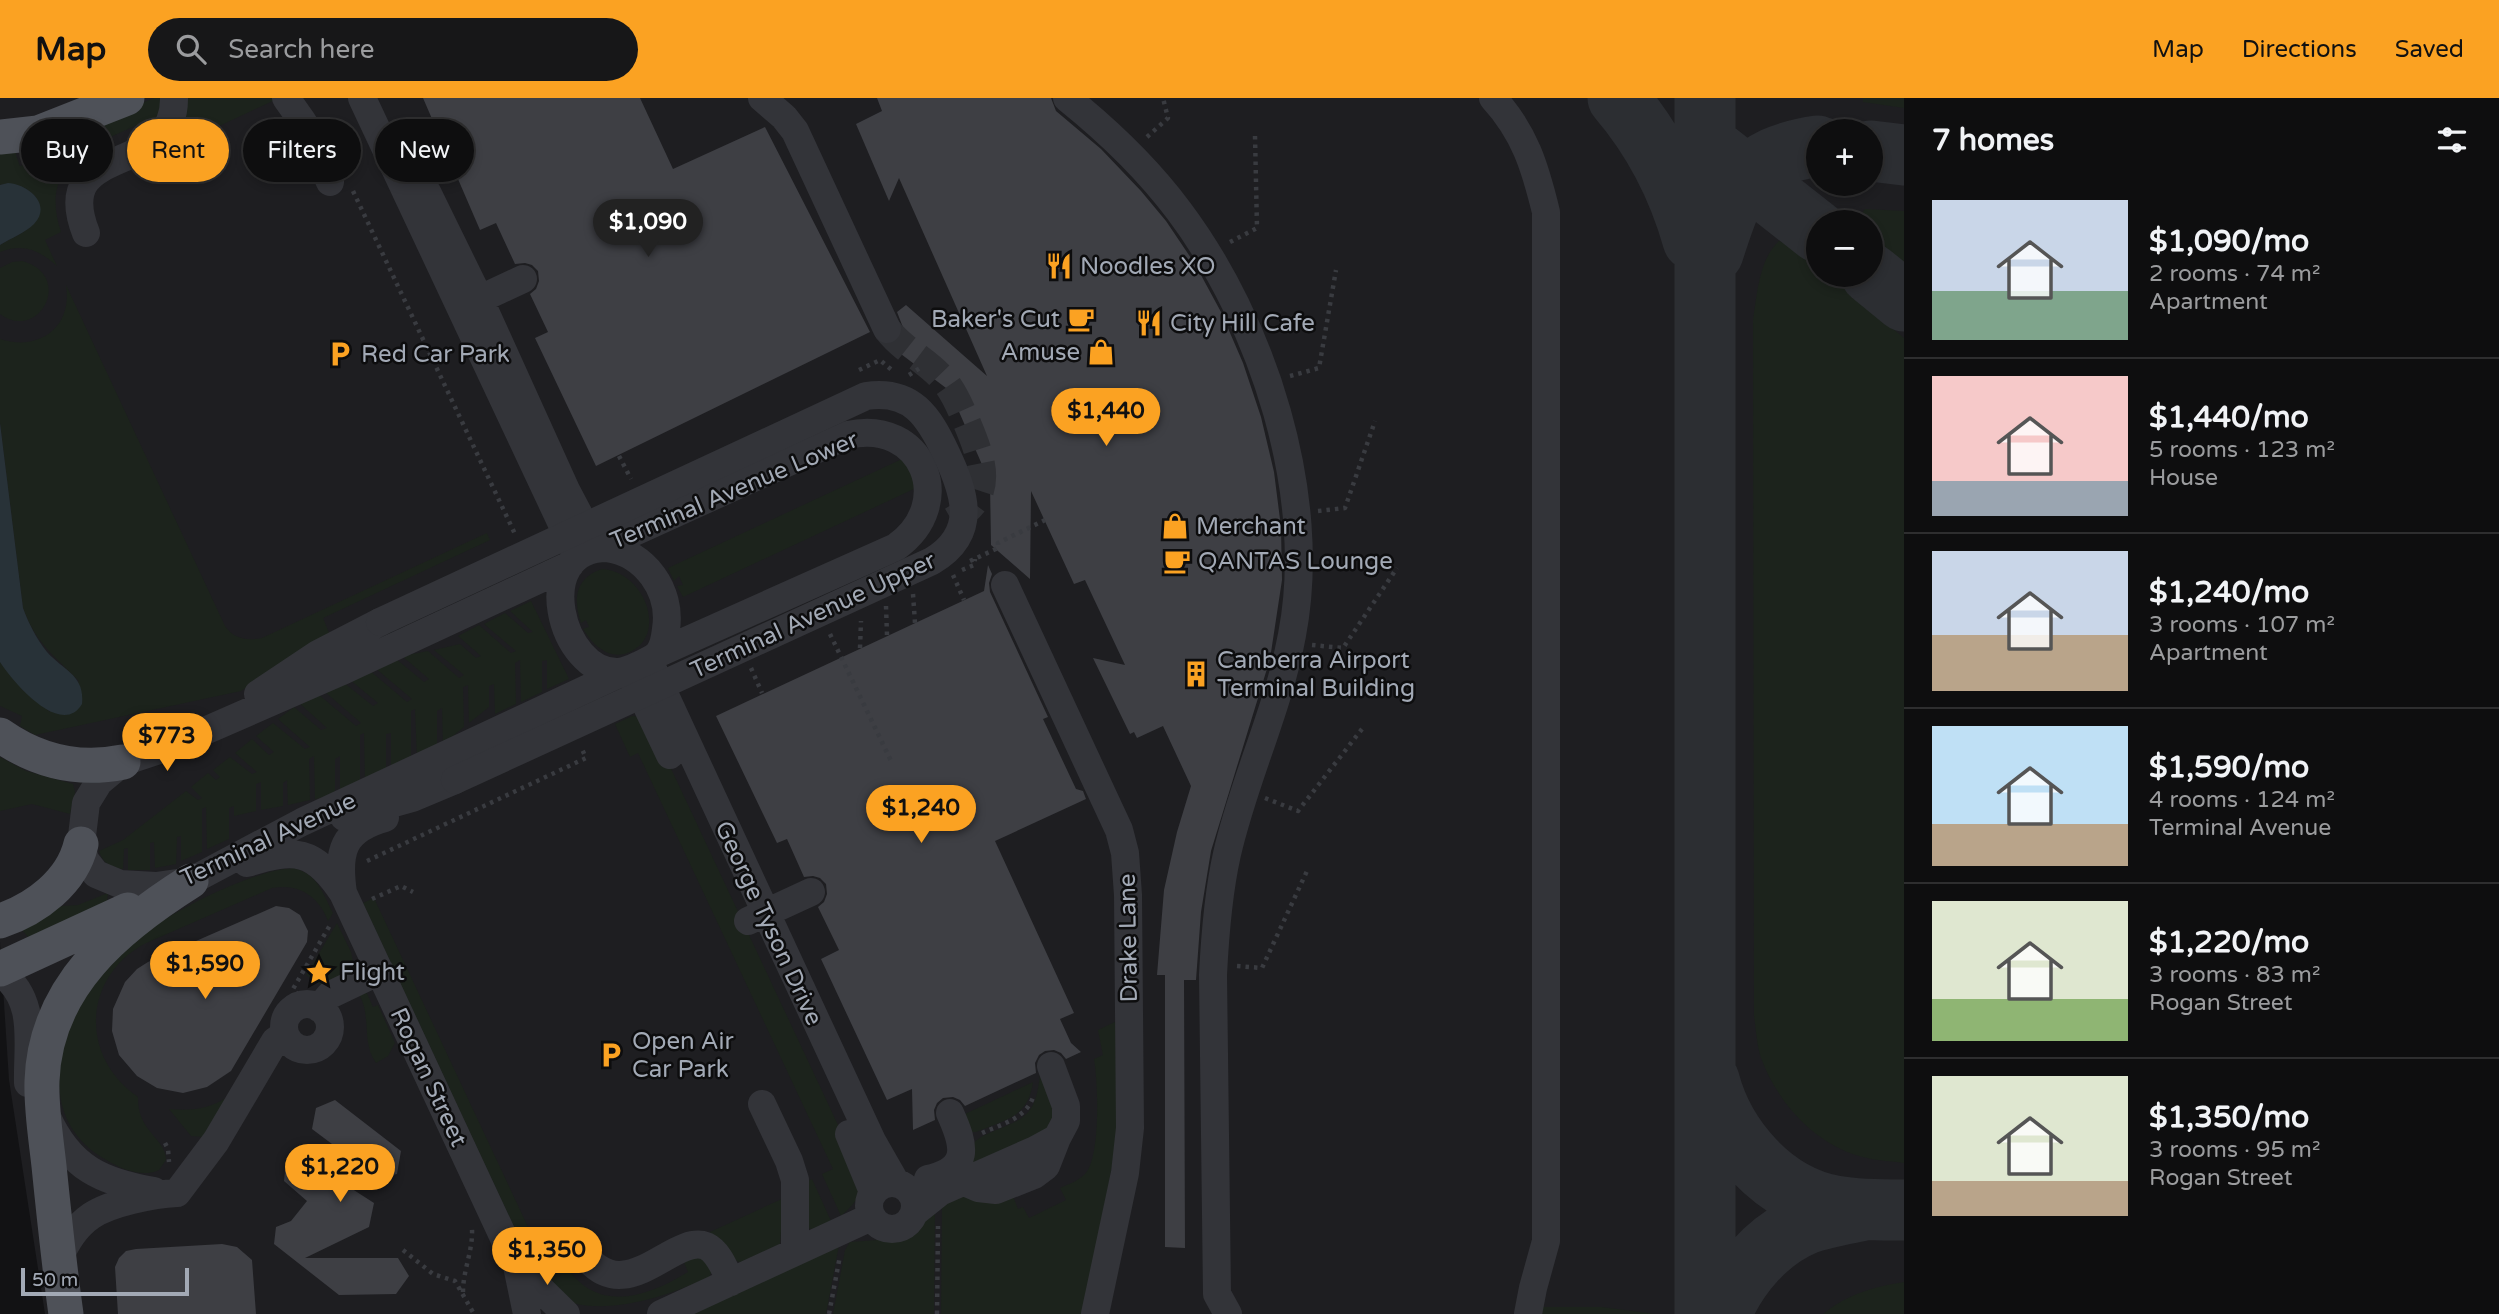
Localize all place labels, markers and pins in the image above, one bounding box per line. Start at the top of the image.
pin: $1,090 [591,200,705,259]
restaurant icon: Noodles XO [1044,251,1074,281]
place label: Noodles XO [1080,252,1216,281]
cafe icon: Baker's Cut [1066,304,1096,334]
place label: Baker's Cut [931,305,1060,334]
restaurant icon: City Hill Cafe [1134,308,1164,338]
place label: City Hill Cafe [1170,309,1315,338]
shop icon: Amuse [1086,337,1116,367]
place label: Amuse [1001,338,1080,367]
parking icon: Red Car Park [325,339,355,369]
place label: Red Car Park [361,340,510,369]
pin: $1,440 [1049,388,1163,448]
shop icon: Merchant [1160,511,1190,541]
place label: Merchant [1196,512,1306,541]
cafe icon: QANTAS Lounge [1162,546,1192,576]
place label: QANTAS Lounge [1198,547,1393,576]
place label: Canberra Airport Terminal Building [1217,646,1415,703]
building icon: Canberra Airport Terminal Building [1181,659,1211,689]
pin: $773 [126,714,208,773]
pin: $1,240 [864,786,978,845]
pin: $1,590 [148,942,262,1001]
place icon: Flight [304,957,334,987]
place label: Flight [340,958,405,987]
place label: Open Air Car Park [632,1027,735,1084]
parking icon: Open Air Car Park [596,1040,626,1070]
pin: $1,220 [283,1144,397,1204]
pin: $1,350 [490,1228,604,1287]

